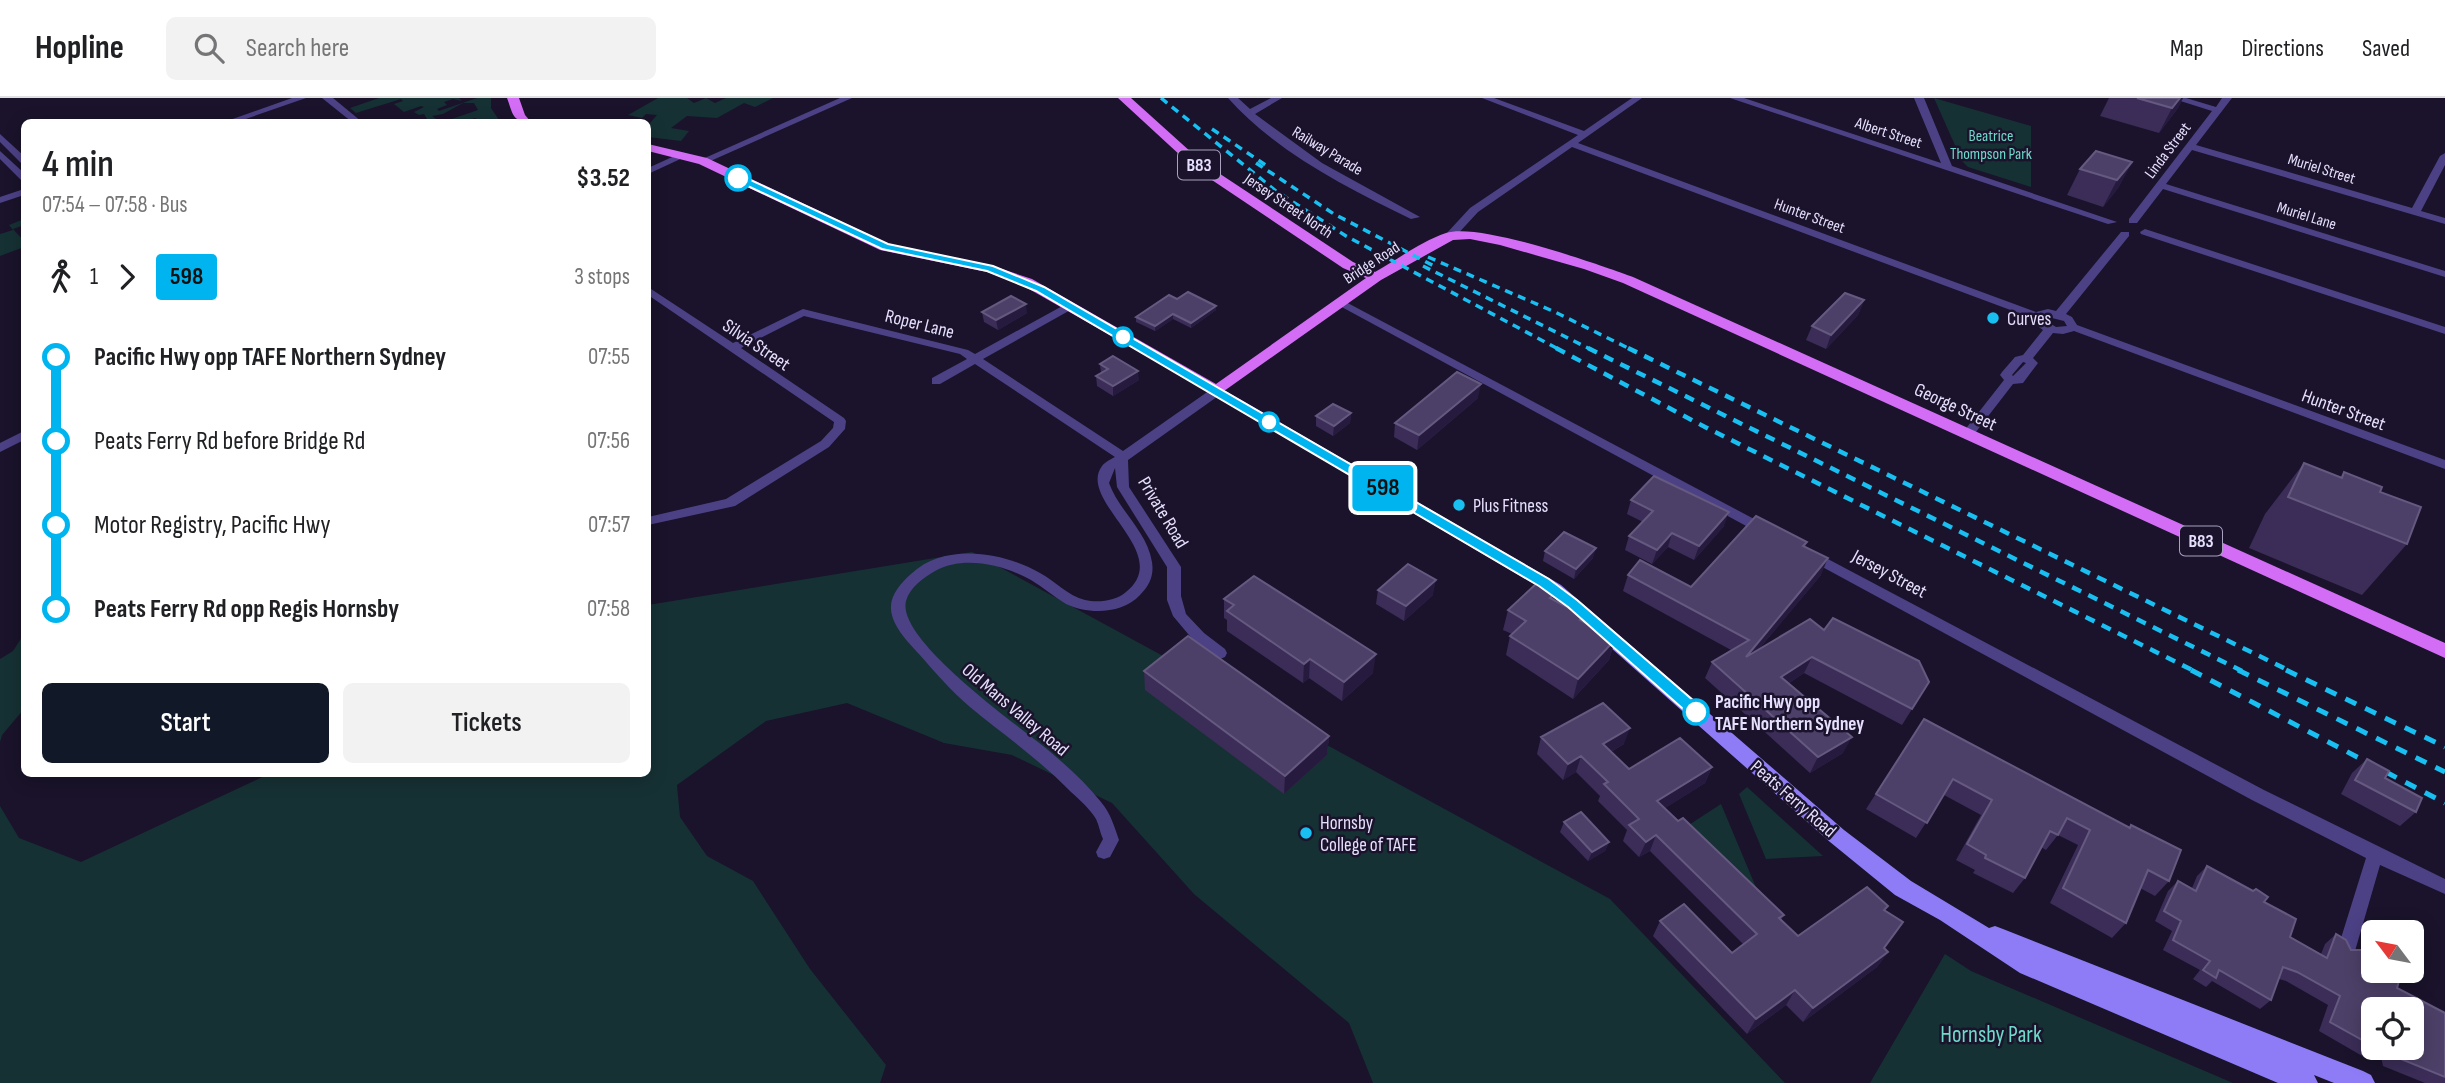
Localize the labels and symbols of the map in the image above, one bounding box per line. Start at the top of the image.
street label: Albert Street [1852,113,1924,153]
street label: Linda Street [2141,119,2195,183]
street label: Railway Parade [1288,123,1366,180]
park label: Beatrice Thompson Park [1950,127,2032,164]
road number: B83 [1178,150,1220,180]
street label: Muriel Street [2286,150,2358,189]
unlabelled marker [725,165,751,191]
street label: Jersey Street North [1240,169,1336,243]
street label: Hunter Street [1772,195,1848,238]
street label: Muriel Lane [2275,198,2339,234]
street label: Bridge Road [1340,238,1404,288]
street label: Roper Lane [883,305,957,344]
place label: Curves [2007,308,2052,331]
marker: Curves [1985,310,2001,326]
street label: Silvia Street [718,314,794,376]
unlabelled marker [1113,327,1133,347]
street label: George Street [1911,378,2000,437]
street label: Hunter Street [2298,385,2389,436]
unlabelled marker [1259,412,1279,432]
line badge: 598 [1343,465,1423,511]
street label: Private Road [1132,473,1193,553]
place label: Plus Fitness [1473,495,1549,518]
marker: Plus Fitness [1451,497,1467,513]
road number: B83 [2180,526,2222,556]
street label: Jersey Street [1847,545,1931,604]
street label: Old Mans Valley Road [957,659,1073,761]
place label: Pacific Hwy opp TAFE Northern Sydney [1715,691,1864,736]
marker: Pacific Hwy opp TAFE Northern Sydney [1683,699,1709,725]
street label: Peats Ferry Road [1745,756,1841,843]
place label: Hornsby College of TAFE [1320,812,1417,857]
marker: Hornsby College of TAFE [1298,825,1314,841]
north arrow [2361,920,2424,984]
park label: Hornsby Park [1940,1021,2042,1049]

